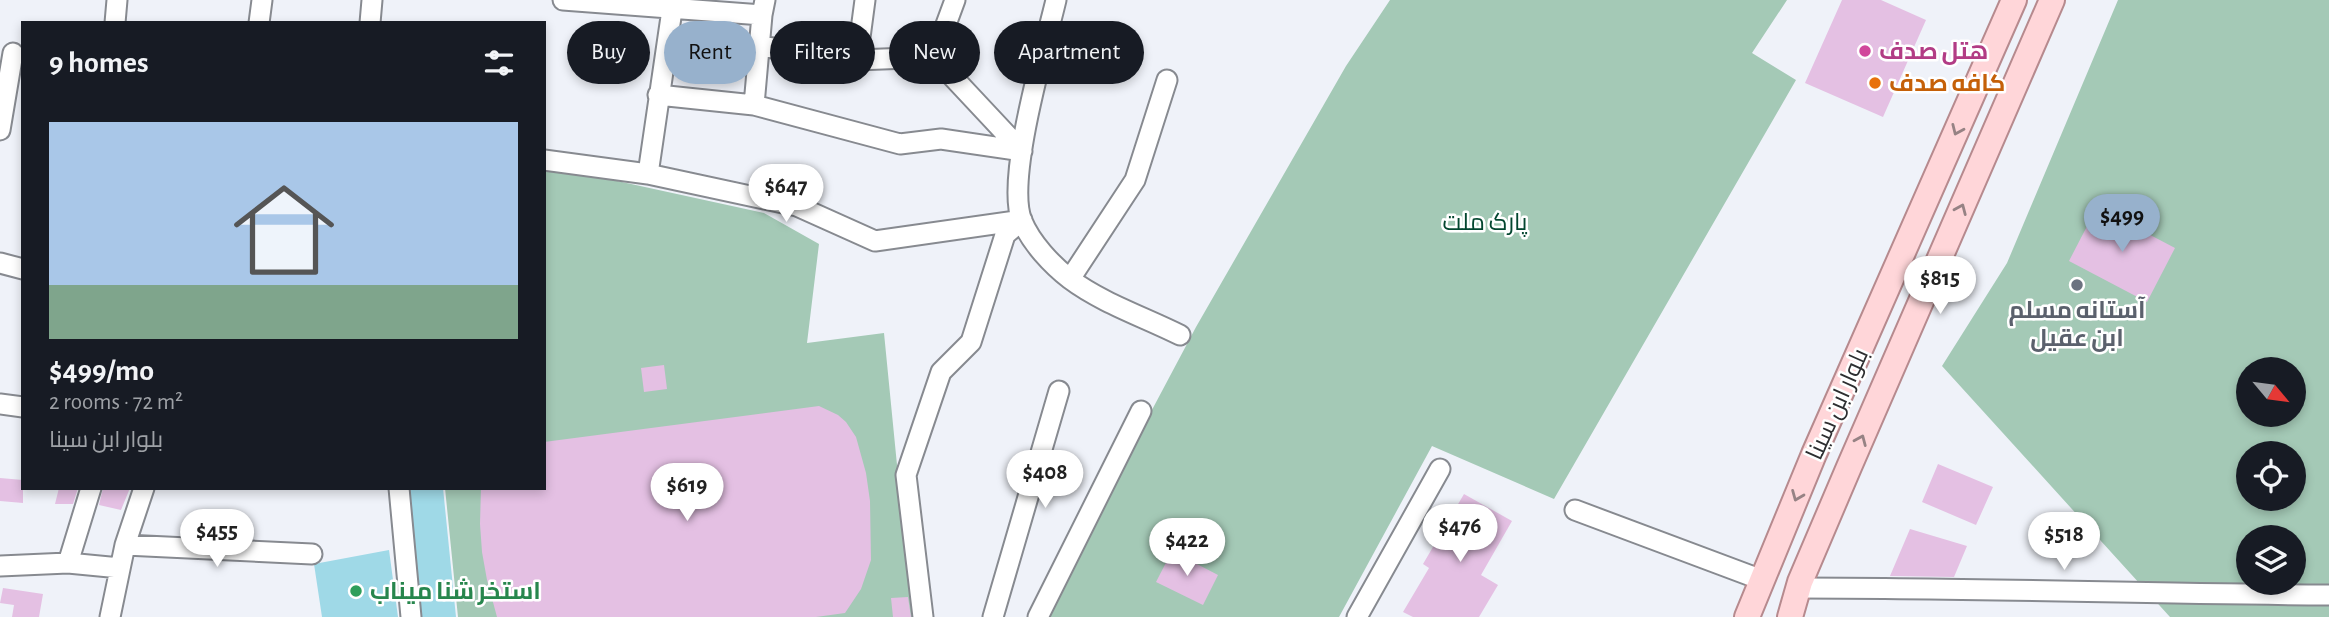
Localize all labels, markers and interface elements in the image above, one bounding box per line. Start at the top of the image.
chip: Buy [567,21,650,84]
chip: Rent [664,21,756,84]
chip: Filters [770,21,875,84]
chip: New [889,21,980,84]
chip: Apartment [994,21,1144,84]
place label: هتل صدف [1879,40,1988,65]
marker: هتل صدف [1857,43,1873,59]
icon: filters [480,44,518,82]
text: 9 homes [49,48,149,78]
place label: کافه صدف [1889,72,2005,96]
marker: کافه صدف [1867,75,1883,91]
one-way arrow [1951,123,1965,135]
pin: $647 [745,164,827,224]
icon: home [221,167,347,293]
text: $647 [765,175,807,198]
pin: $499 [2081,194,2163,254]
one-way arrow [1953,204,1967,216]
text: $499 [2100,205,2144,228]
park label: پارک ملت [1443,211,1528,238]
pin: $815 [1899,256,1981,316]
text: $815 [1920,267,1960,290]
marker: آستانه مسلم ابن عقیل [2069,277,2085,293]
place label: آستانه مسلم ابن عقیل [2008,296,2146,352]
street label: بلوار ابن سینا [1803,345,1874,464]
text: $499/mo [49,356,154,386]
north arrow [2236,357,2306,427]
map controls [2236,357,2306,595]
text: 2 rooms · 72 m² [49,391,183,414]
text: بلوار ابن سینا [49,429,163,452]
one-way arrow [1853,435,1867,447]
button: locate [2236,441,2306,511]
pin: $408 [1004,450,1086,510]
text: $408 [1022,461,1068,484]
pin: $619 [646,463,728,523]
text: $619 [667,474,707,497]
one-way arrow [1792,489,1806,501]
pin: $476 [1419,504,1501,564]
pin: $455 [176,510,258,569]
pin: $518 [2023,512,2105,572]
text: $476 [1439,515,1481,538]
pin: $422 [1146,518,1228,578]
text: $455 [196,520,238,543]
text: $518 [2044,523,2084,546]
button: layers [2236,525,2306,595]
text: $422 [1165,529,1209,552]
place label: استخر شنا میناب [370,578,541,605]
marker: استخر شنا میناب [348,583,364,599]

